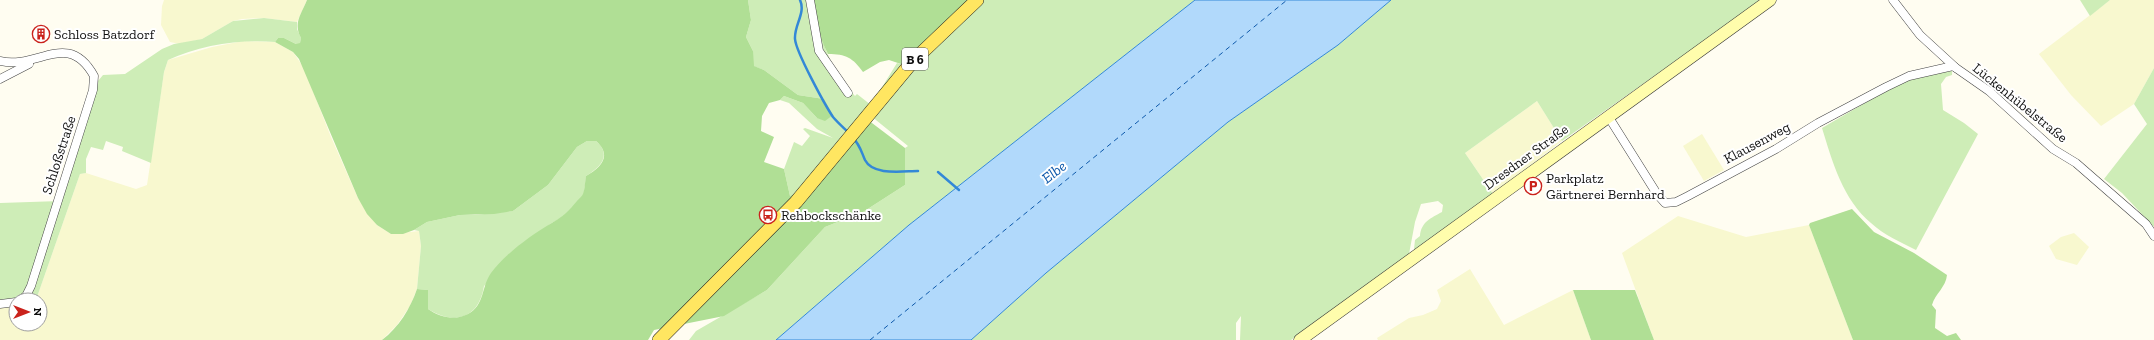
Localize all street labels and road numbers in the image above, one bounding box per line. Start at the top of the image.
road number: B 6 [902,48,928,70]
street label: Lückenhübelstraße [1969,60,2071,147]
street label: Schloßstraße [38,113,80,196]
street label: Klausenweg [1721,118,1793,168]
street label: Dresdner Straße [1480,120,1572,193]

